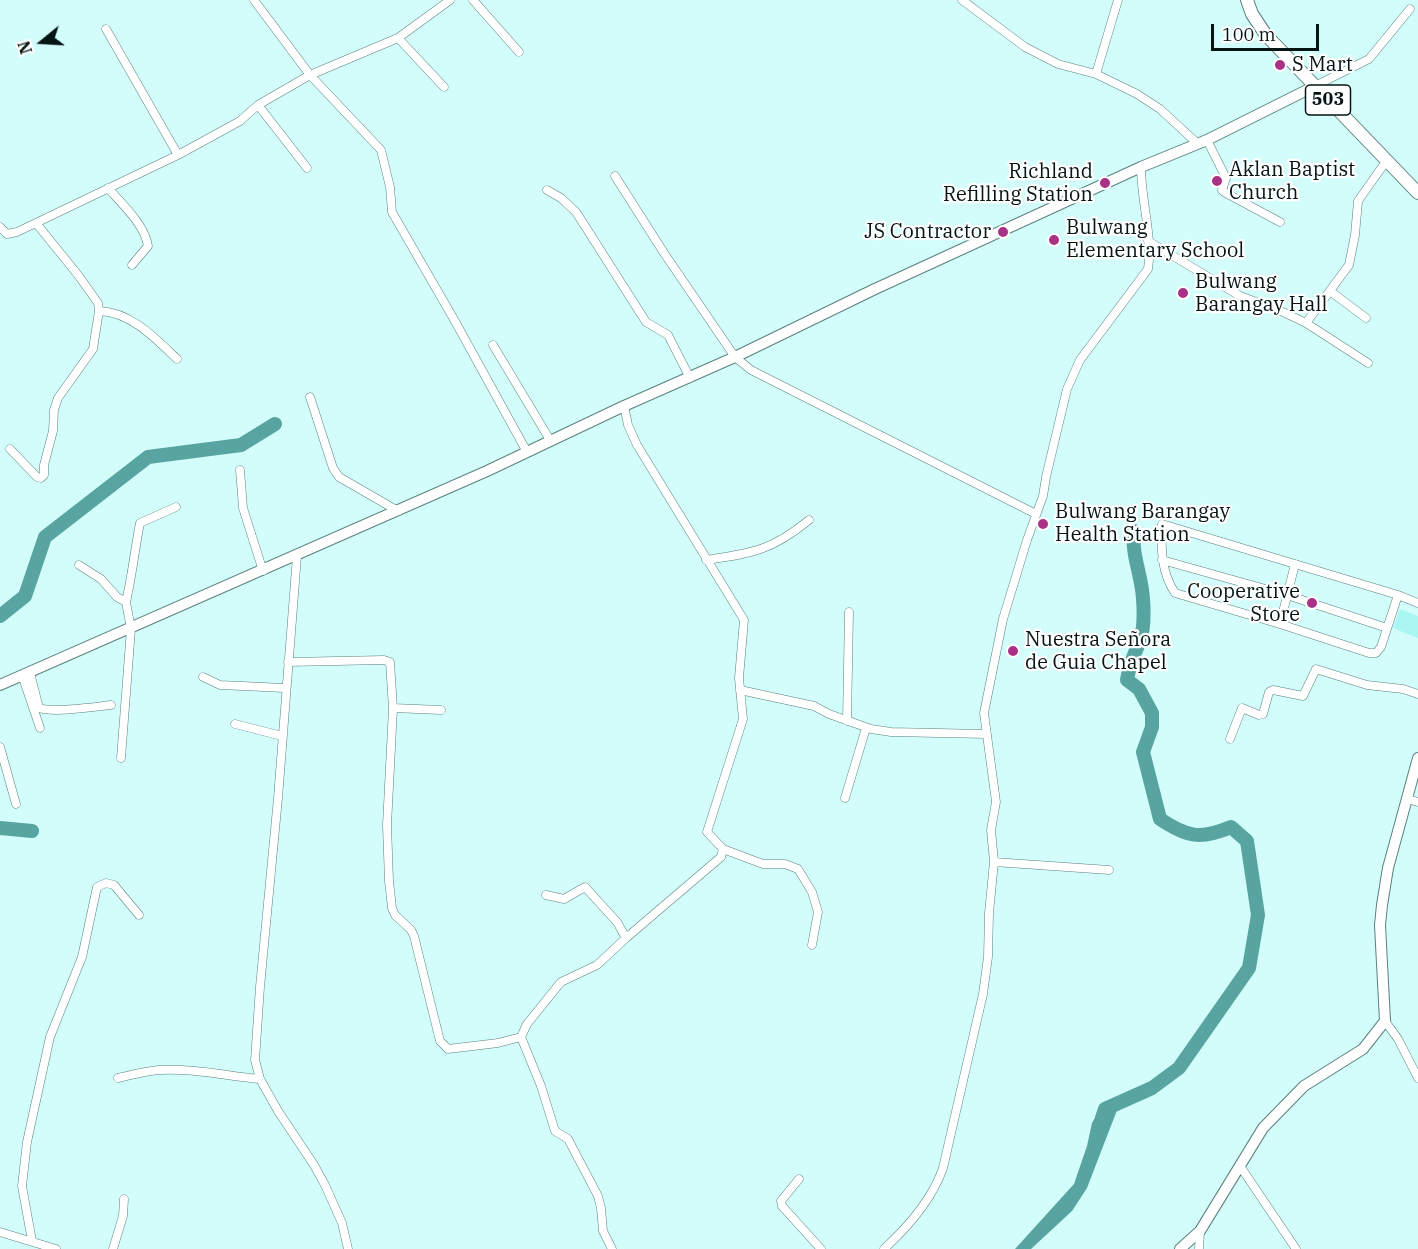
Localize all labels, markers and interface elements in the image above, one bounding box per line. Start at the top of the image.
north arrow [12,12,72,72]
scale bar [1214,12,1322,50]
text: 100 m [1222,23,1276,46]
text: N [13,38,36,57]
place label: S Mart [1292,53,1353,77]
marker: S Mart [1273,58,1287,72]
road number: 503 [1306,85,1350,115]
place label: Aklan Baptist Church [1229,158,1355,205]
place label: Richland Refilling Station [943,160,1093,207]
marker: Aklan Baptist Church [1210,174,1224,188]
marker: Richland Refilling Station [1098,176,1112,190]
place label: Bulwang Elementary School [1066,216,1244,263]
place label: JS Contractor [864,220,991,244]
marker: JS Contractor [996,225,1010,239]
marker: Bulwang Elementary School [1047,233,1061,247]
place label: Bulwang Barangay Hall [1195,270,1327,317]
marker: Bulwang Barangay Hall [1176,286,1190,300]
place label: Bulwang Barangay Health Station [1055,500,1230,547]
marker: Bulwang Barangay Health Station [1036,517,1050,531]
place label: Cooperative Store [1187,580,1300,627]
marker: Cooperative Store [1305,596,1319,610]
place label: Nuestra Señora de Guia Chapel [1025,628,1171,675]
marker: Nuestra Señora de Guia Chapel [1006,644,1020,658]

